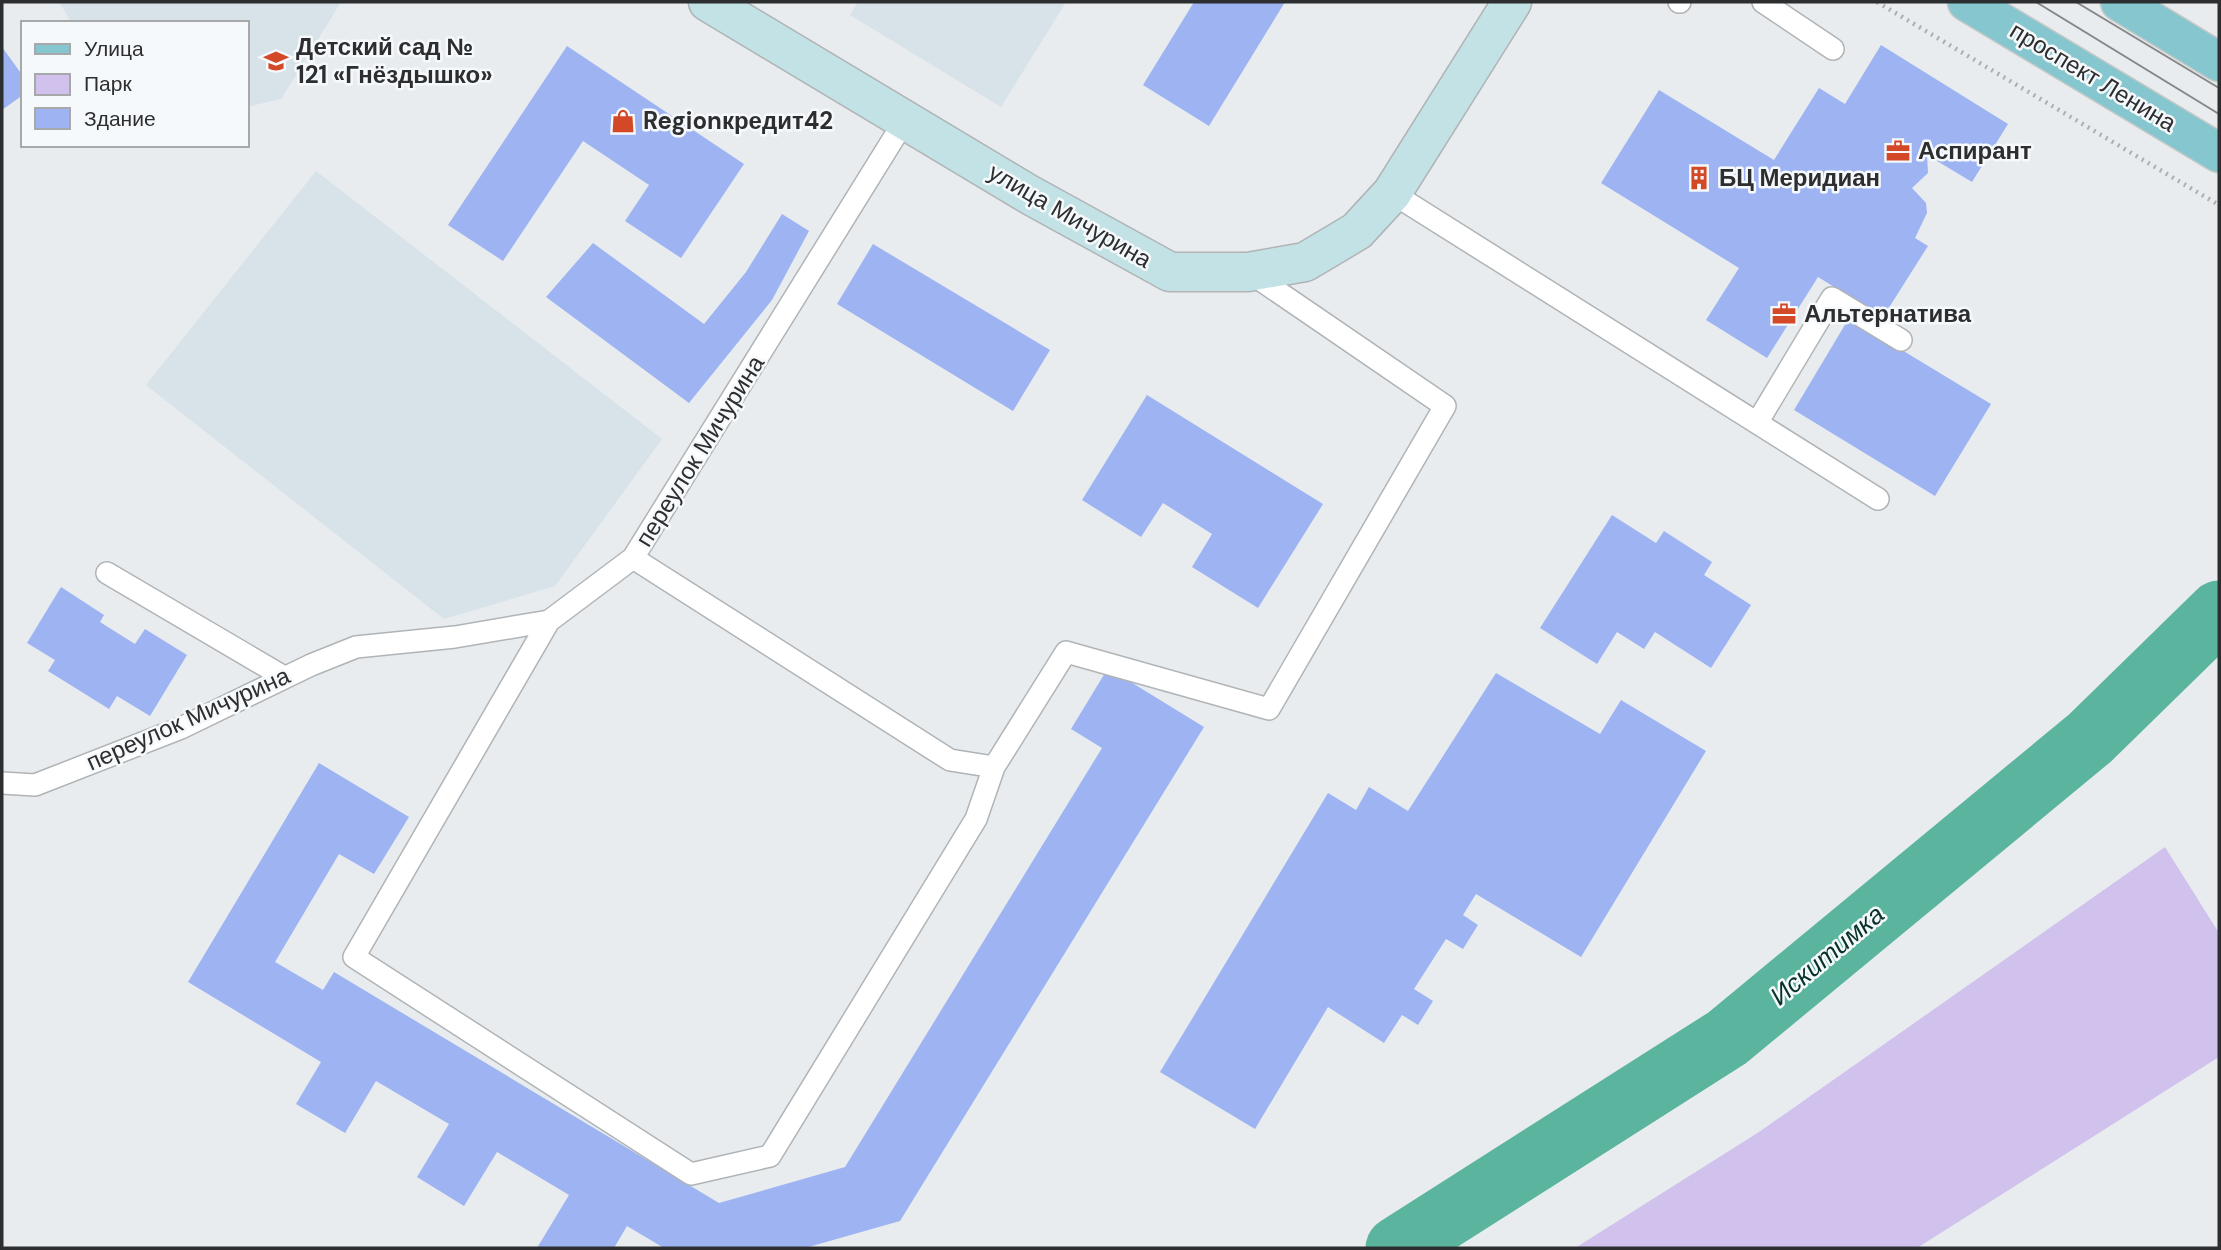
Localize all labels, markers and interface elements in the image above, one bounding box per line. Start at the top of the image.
street label: проспект Ленина [2004,15,2183,139]
legend [21,21,248,147]
place label: Детский сад № 121 «Гнёздышко» [296,31,493,90]
text: Улица [84,35,144,63]
school or university icon: Детский сад № 121 «Гнёздышко» [262,47,290,75]
text: Парк [84,70,132,98]
text: Здание [84,105,156,133]
place label: Regionкредит42 [643,105,833,136]
shop icon: Regionкредит42 [609,107,637,135]
place label: Аспирант [1918,135,2032,166]
office icon: Аспирант [1884,137,1912,165]
street label: улица Мичурина [983,156,1158,275]
place label: БЦ Меридиан [1719,162,1880,193]
building icon: БЦ Меридиан [1685,164,1713,192]
place label: Альтернатива [1804,298,1972,329]
office icon: Альтернатива [1770,300,1798,328]
street label: переулок Мичурина [628,349,771,552]
street label: переулок Мичурина [81,659,295,777]
water label: Искитимка [1763,897,1891,1013]

